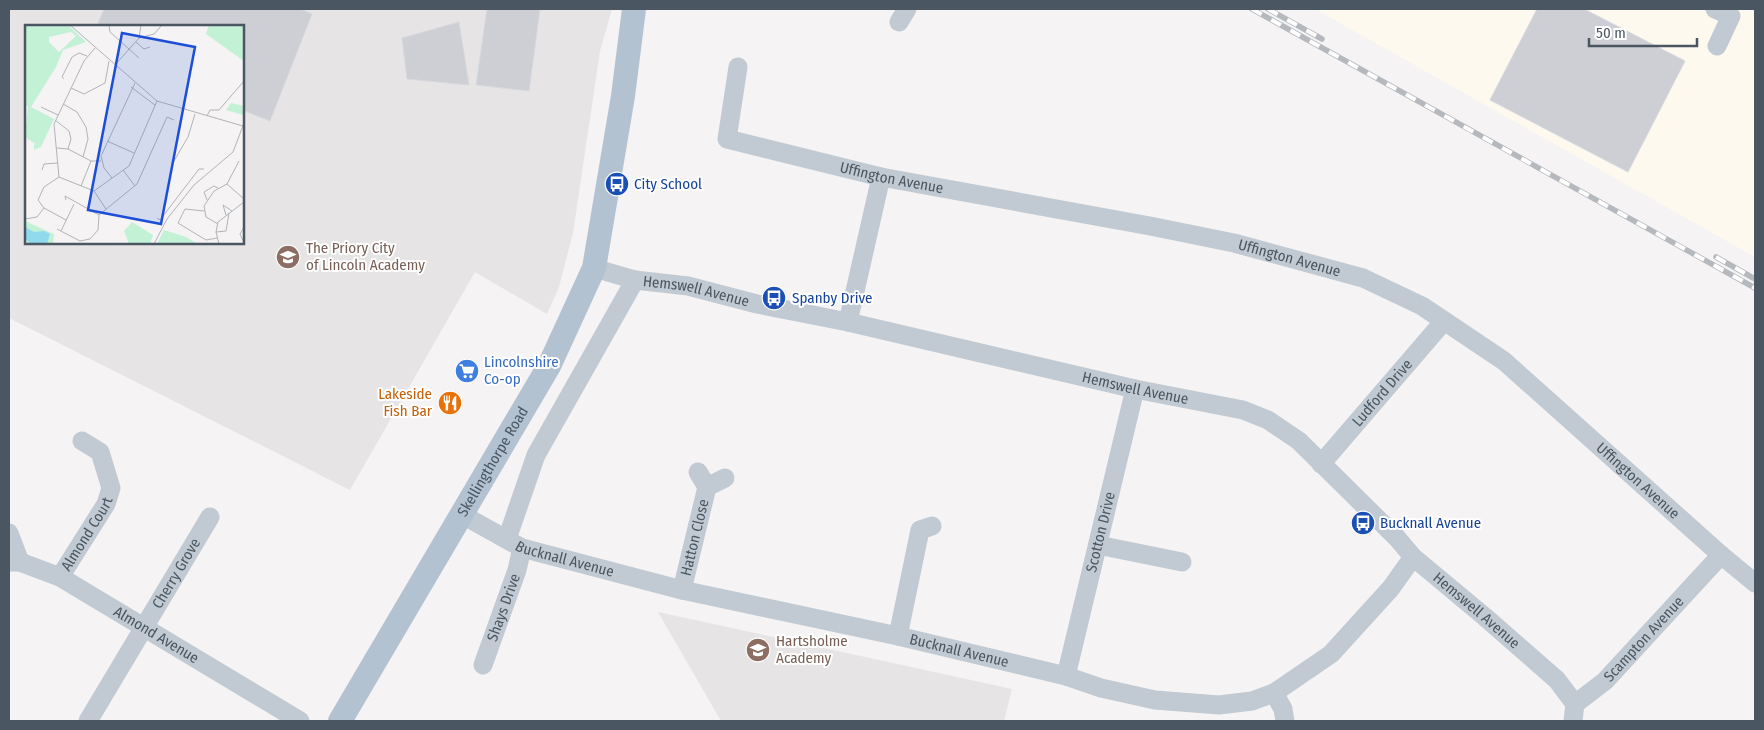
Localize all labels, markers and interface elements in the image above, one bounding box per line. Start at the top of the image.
scale bar [1589,15,1696,47]
text: 50 m [1596,24,1626,42]
inset map [25,25,244,244]
street label: Uffington Avenue [838,158,945,197]
bus stop icon: City School [604,171,630,197]
place label: City School [634,175,702,193]
street label: Uffington Avenue [1236,236,1343,281]
place label: The Priory City of Lincoln Academy [306,239,425,274]
school or university icon: The Priory City of Lincoln Academy [275,244,301,270]
street label: Hemswell Avenue [642,272,751,311]
bus stop icon: Spanby Drive [761,285,787,311]
place label: Spanby Drive [792,289,872,307]
place label: Lincolnshire Co-op [484,353,559,388]
street label: Ludford Drive [1348,355,1416,430]
supermarket icon: Lincolnshire Co-op [454,358,480,384]
street label: Hemswell Avenue [1080,368,1190,408]
place label: Lakeside Fish Bar [378,385,433,420]
restaurant icon: Lakeside Fish Bar [437,390,463,416]
street label: Skellingthorpe Road [453,403,532,520]
street label: Uffington Avenue [1593,439,1683,523]
street label: Scotton Drive [1082,490,1119,574]
street label: Almond Court [57,495,117,574]
street label: Hatton Close [677,497,713,578]
bus stop icon: Bucknall Avenue [1350,510,1376,536]
place label: Bucknall Avenue [1380,514,1481,532]
street label: Cherry Grove [148,535,204,612]
street label: Bucknall Avenue [512,537,616,581]
street label: Hemswell Avenue [1429,569,1524,652]
street label: Shays Drive [483,571,524,644]
street label: Scampton Avenue [1600,593,1687,685]
street label: Almond Avenue [111,602,202,667]
street label: Bucknall Avenue [908,630,1010,671]
place label: Hartsholme Academy [776,632,848,667]
school or university icon: Hartsholme Academy [745,637,771,663]

